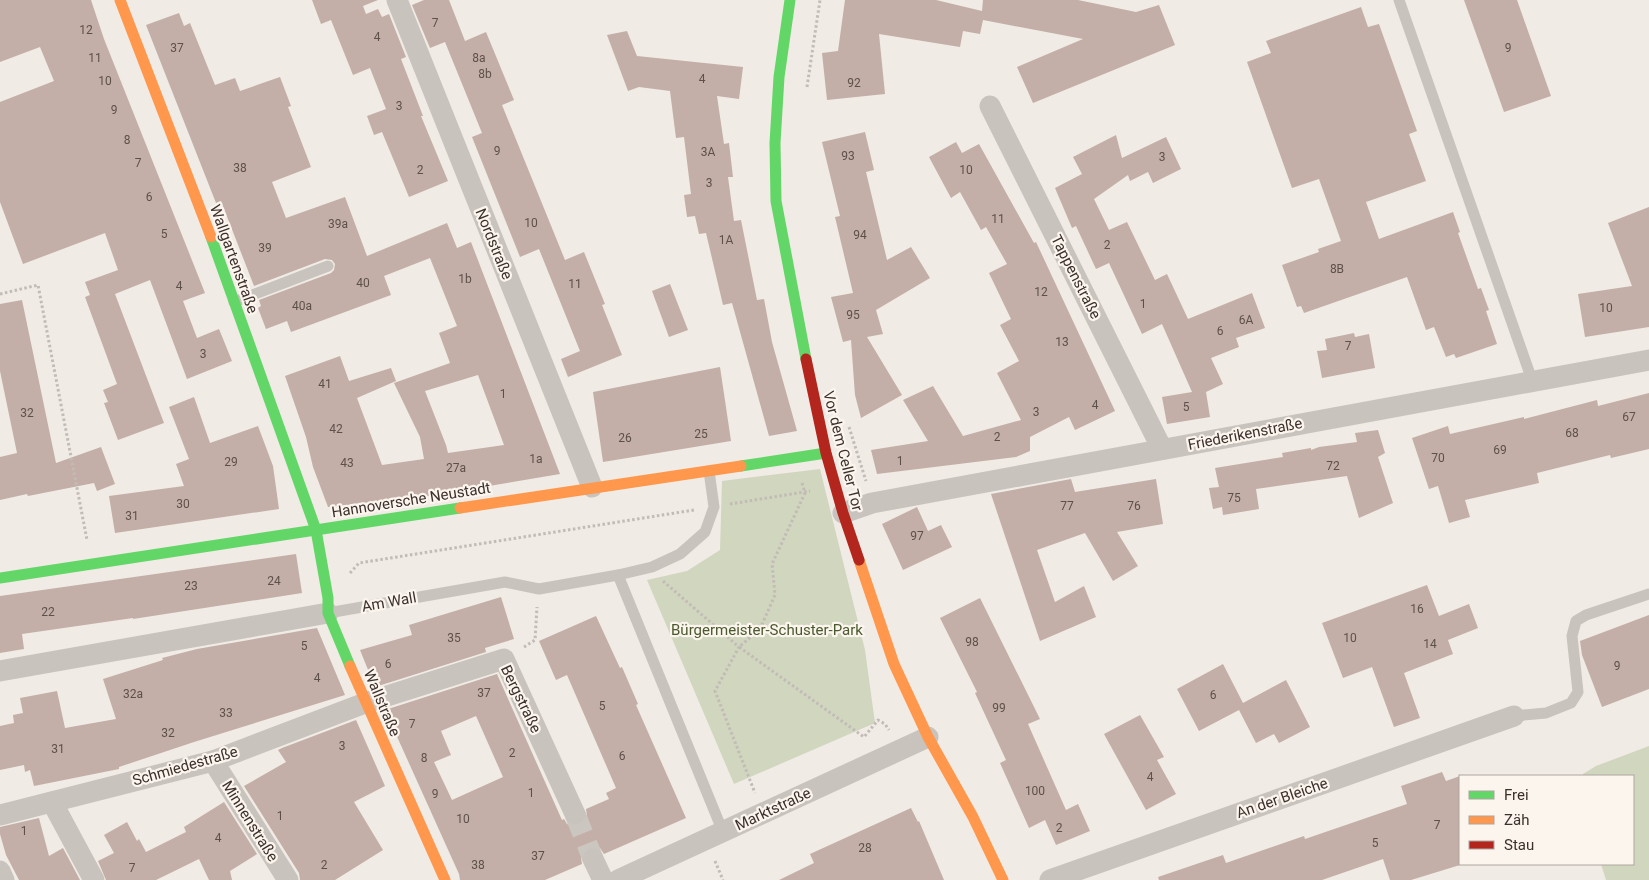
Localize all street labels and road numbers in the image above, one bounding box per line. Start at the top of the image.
street label: Wallgartenstraße [206,202,262,316]
street label: Nordstraße [472,206,516,282]
street label: Tappenstraße [1047,232,1105,322]
street label: Vor dem Celler Tor [819,389,867,513]
street label: Friederikenstraße [1186,414,1304,454]
street label: Hannoversche Neustadt [330,479,492,521]
street label: Am Wall [360,588,418,616]
street label: Bergstraße [497,662,545,736]
street label: Wallstraße [360,667,404,739]
street label: Schmiedestraße [130,742,240,790]
street label: An der Bleiche [1234,774,1330,822]
street label: Minnenstraße [218,777,282,865]
street label: Marktstraße [732,784,814,834]

